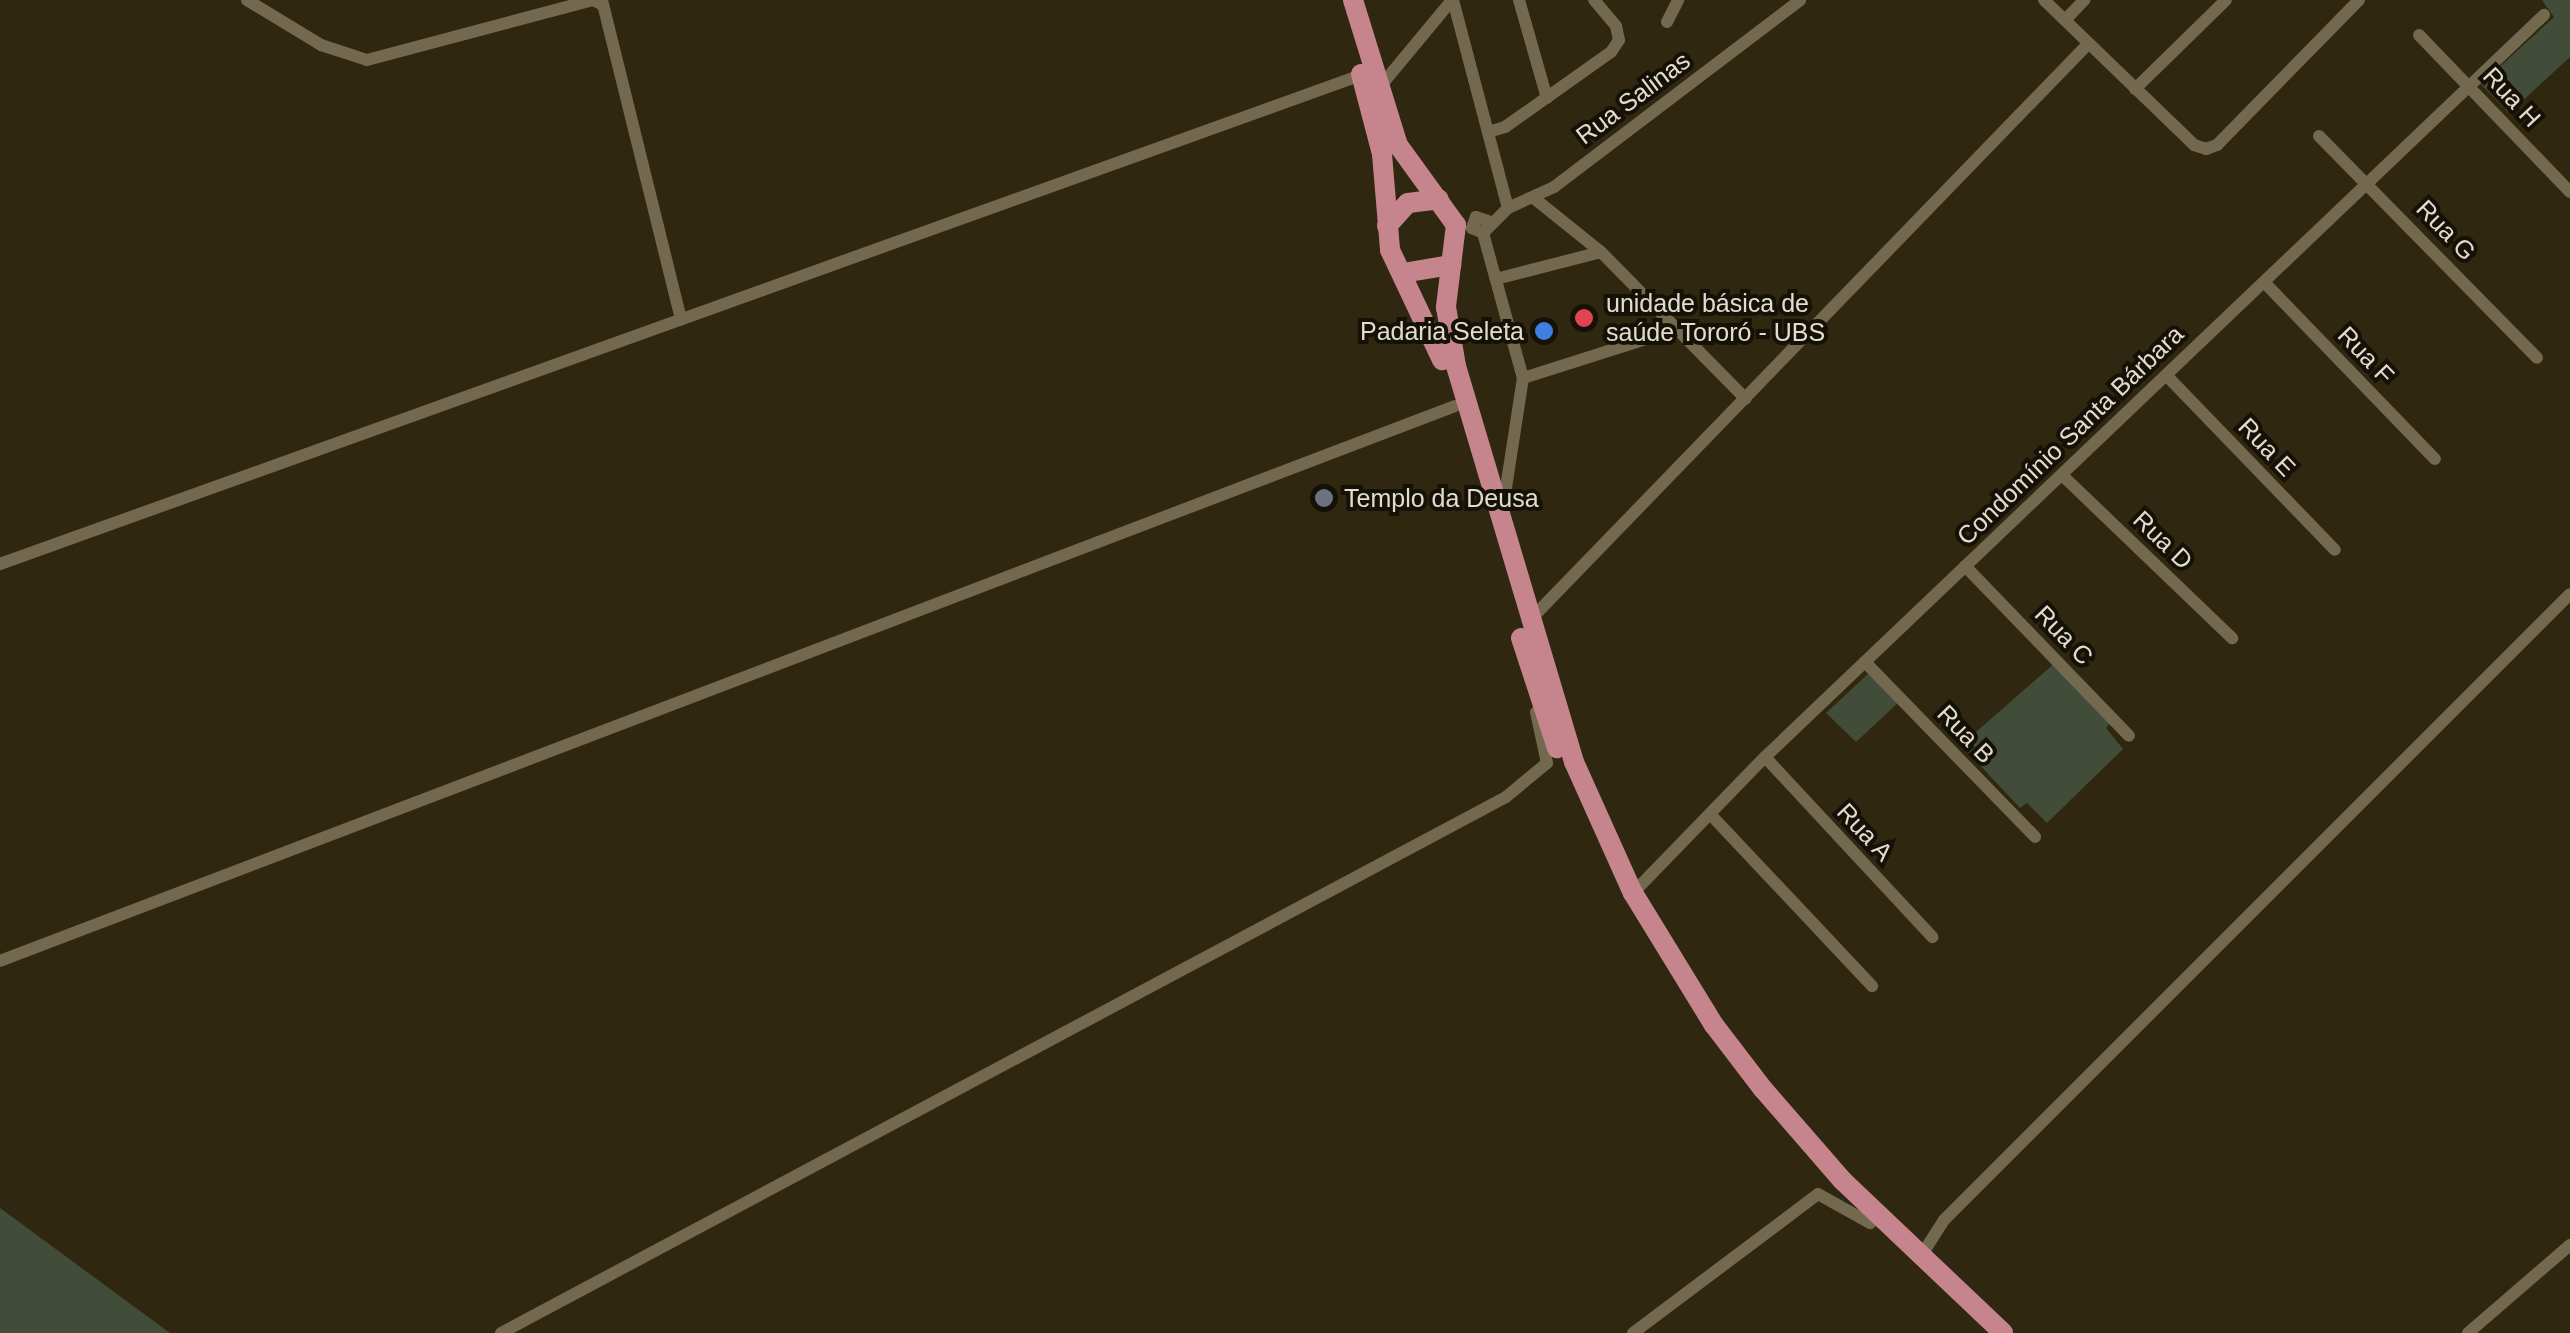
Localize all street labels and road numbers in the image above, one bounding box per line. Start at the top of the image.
street label: Rua Salinas [1570,45,1696,151]
street label: Rua H [2477,61,2547,133]
street label: Rua G [2410,194,2482,266]
street label: Condomínio Santa Bárbara [1951,319,2189,551]
street label: Rua F [2332,320,2400,390]
street label: Rua E [2232,412,2302,482]
street label: Rua D [2127,505,2199,575]
street label: Rua C [2029,599,2099,671]
street label: Rua B [1931,699,2001,769]
street label: Rua A [1830,796,1900,868]

